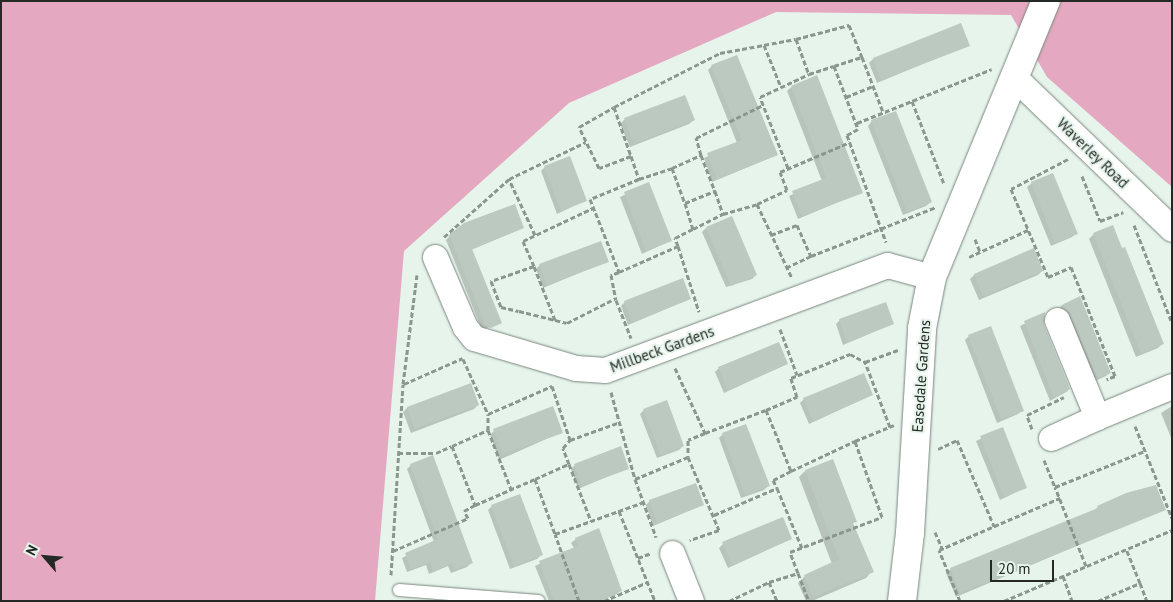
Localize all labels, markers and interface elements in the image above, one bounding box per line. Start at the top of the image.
street label: Waverley Road [1053,114,1133,192]
street label: Easedale Gardens [908,319,934,433]
street label: Millbeck Gardens [607,322,717,376]
north arrow [20,532,70,582]
text: N [22,542,42,558]
scale bar [993,550,1057,582]
text: 20 m [998,559,1031,578]

